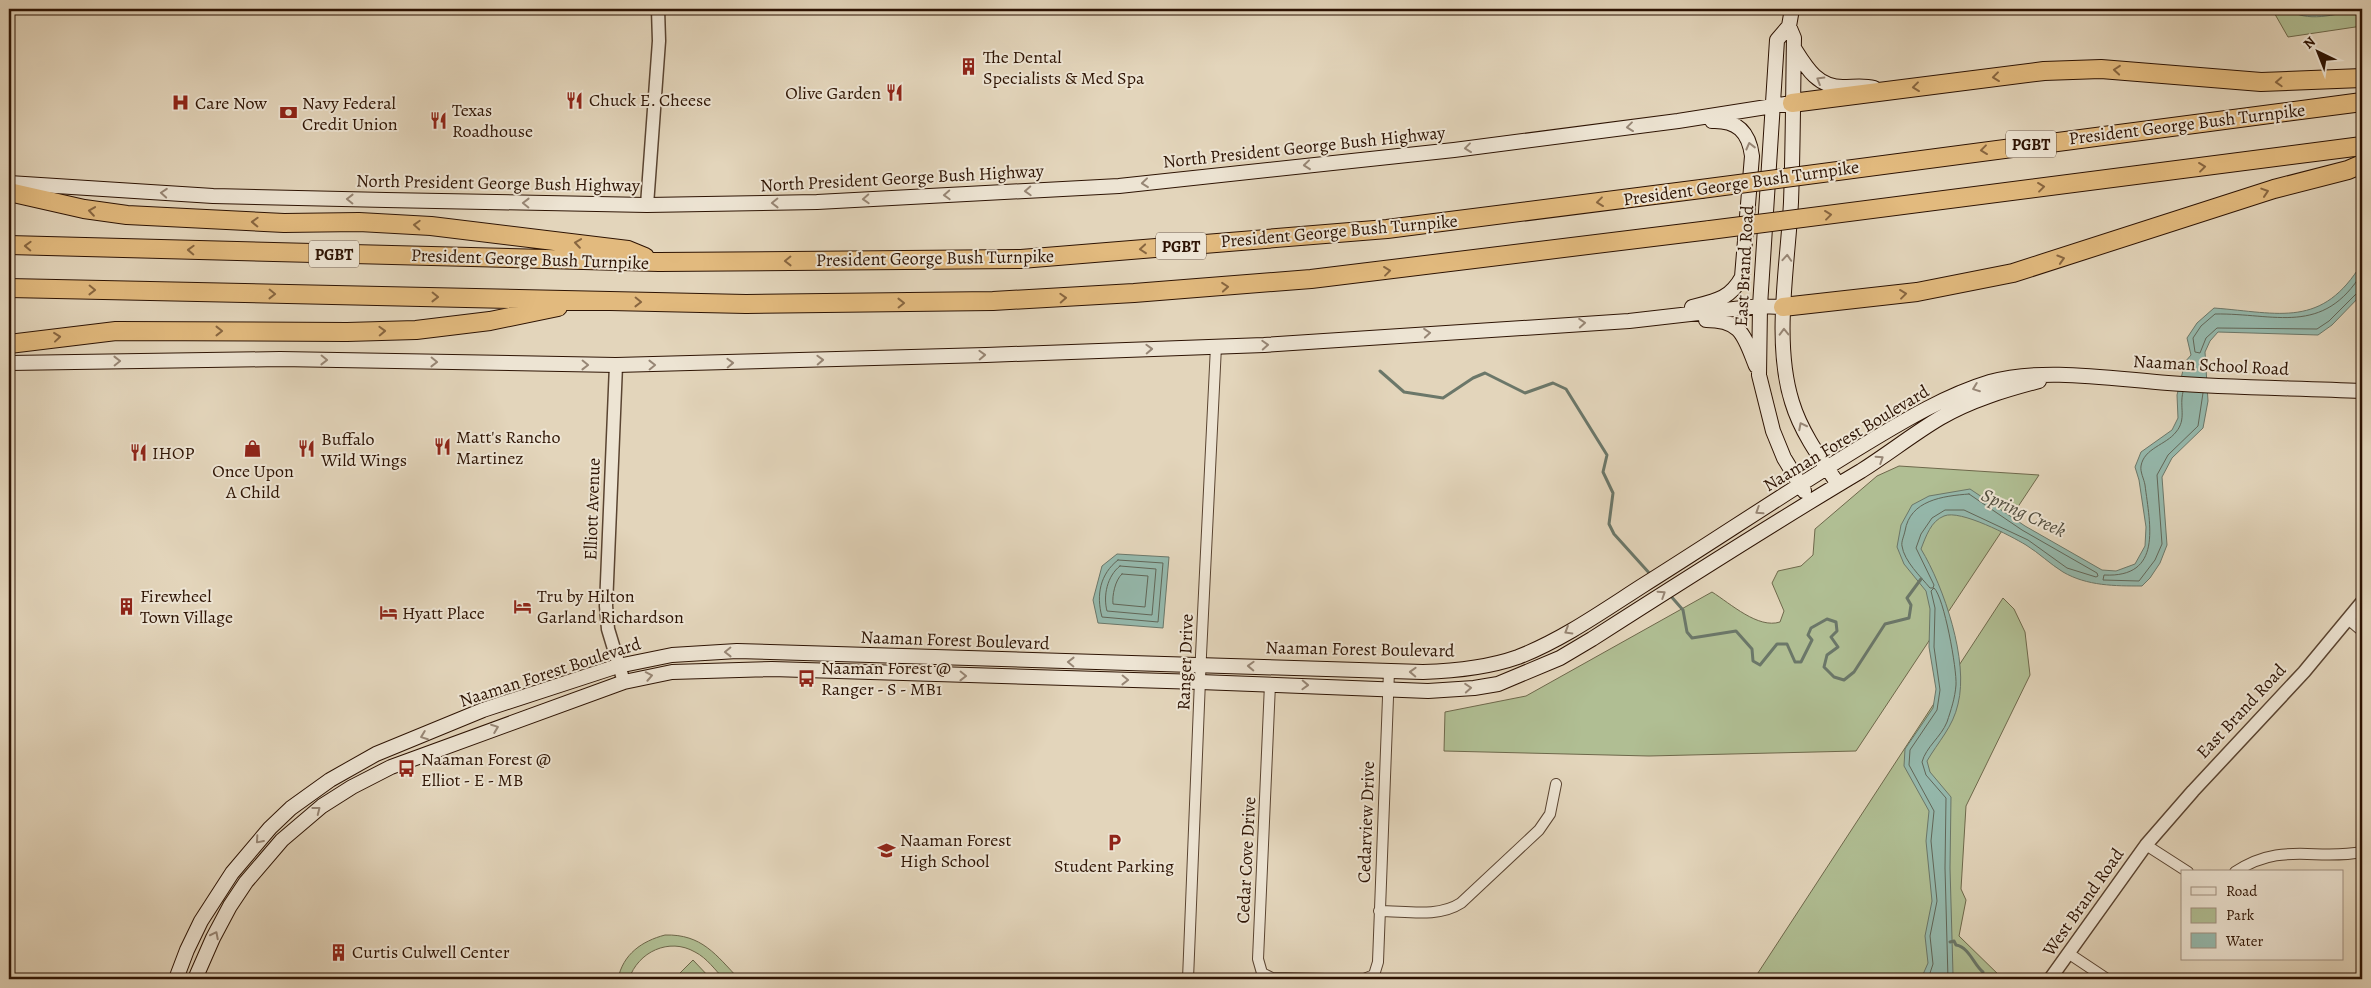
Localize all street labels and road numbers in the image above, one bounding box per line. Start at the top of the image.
street label: President George Bush Turnpike [2067,98,2307,150]
street label: North President George Bush Highway [1162,120,1447,174]
road number: PGBT [2006,130,2056,158]
street label: President George Bush Turnpike [1621,155,1861,211]
street label: North President George Bush Highway [760,159,1045,197]
street label: North President George Bush Highway [356,169,641,197]
street label: East Brand Road [1729,204,1759,327]
street label: President George Bush Turnpike [1219,209,1459,253]
road number: PGBT [1156,232,1206,260]
road number: PGBT [309,240,359,268]
street label: President George Bush Turnpike [411,243,649,275]
street label: President George Bush Turnpike [816,244,1054,272]
street label: Naaman School Road [2133,349,2290,381]
street label: Naaman Forest Boulevard [1759,379,1934,497]
street label: Elliott Avenue [578,457,606,561]
street label: Ranger Drive [1171,613,1199,711]
street label: Naaman Forest Boulevard [860,625,1050,655]
street label: Naaman Forest Boulevard [456,631,644,713]
street label: Naaman Forest Boulevard [1265,635,1455,663]
street label: East Brand Road [2191,658,2291,764]
street label: Cedarview Drive [1352,761,1380,883]
street label: Cedar Cove Drive [1231,796,1261,924]
street label: West Brand Road [2036,843,2129,962]

